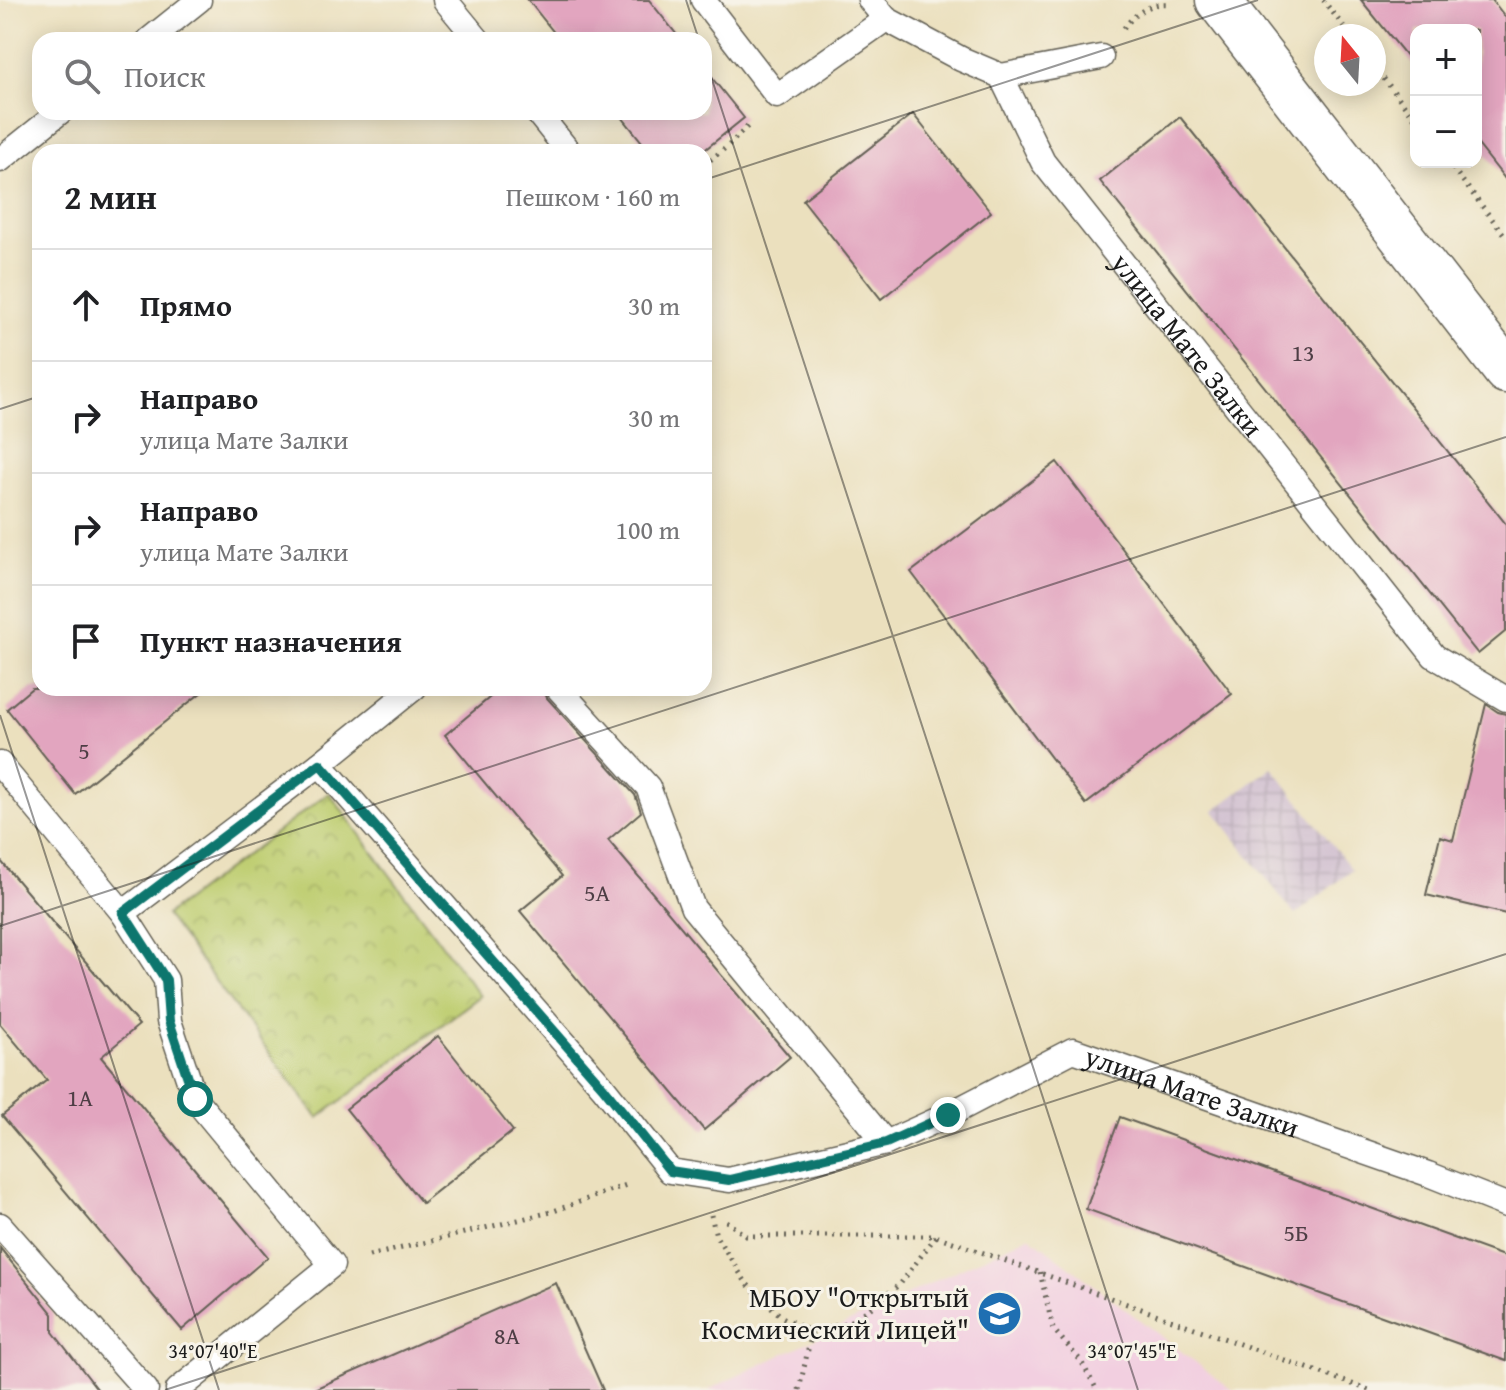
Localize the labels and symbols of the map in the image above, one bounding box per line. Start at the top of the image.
north arrow [1314,24,1386,96]
street label: улица Мате Залки [1102,243,1274,445]
house number: 13 [1291,335,1315,370]
house number: 5 [78,733,90,768]
house number: 5А [584,875,611,910]
street label: улица Мате Залки [1079,1034,1305,1148]
house number: 1А [67,1080,94,1115]
route start [177,1081,213,1117]
route end [930,1097,966,1133]
house number: 5Б [1283,1215,1309,1250]
place label: МБОУ "Открытый Космический Лицей" [701,1276,969,1349]
school or university icon: МБОУ "Открытый Космический Лицей" [976,1289,1024,1337]
house number: 8А [494,1318,521,1353]
text: 34°07'40"E [169,1336,257,1365]
text: 34°07'45"E [1088,1336,1176,1365]

